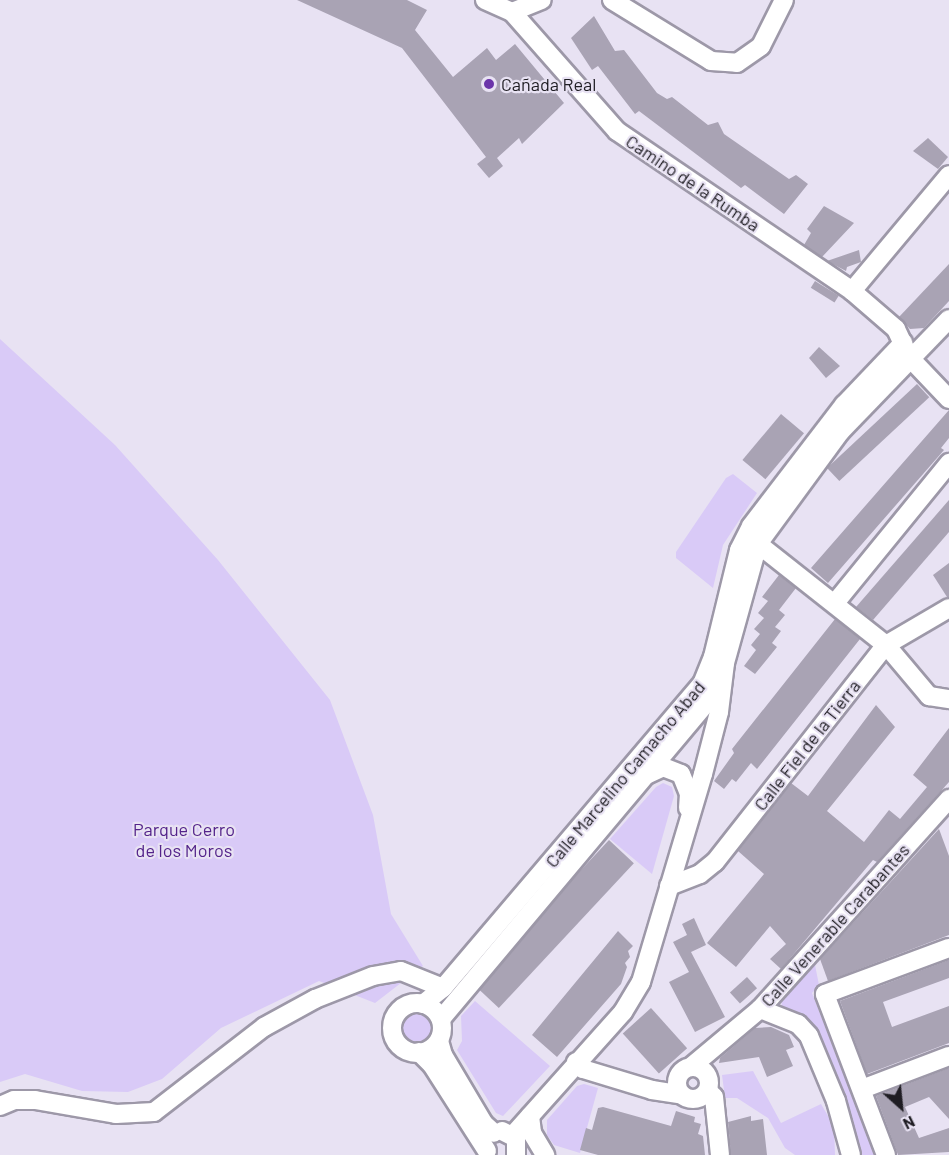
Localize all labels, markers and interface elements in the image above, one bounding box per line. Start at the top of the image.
place label: Cañada Real [501,73,596,95]
marker: Cañada Real [482,77,496,91]
street label: Camino de la Rumba [622,130,764,236]
street label: Calle Fiel de la Tierra [749,675,865,815]
street label: Calle Marcelino Camacho Abad [541,676,709,872]
park label: Parque Cerro de los Moros [133,819,235,862]
street label: Calle Venerable Carabantes [756,839,914,1011]
north arrow [871,1077,931,1137]
text: N [900,1113,918,1134]

